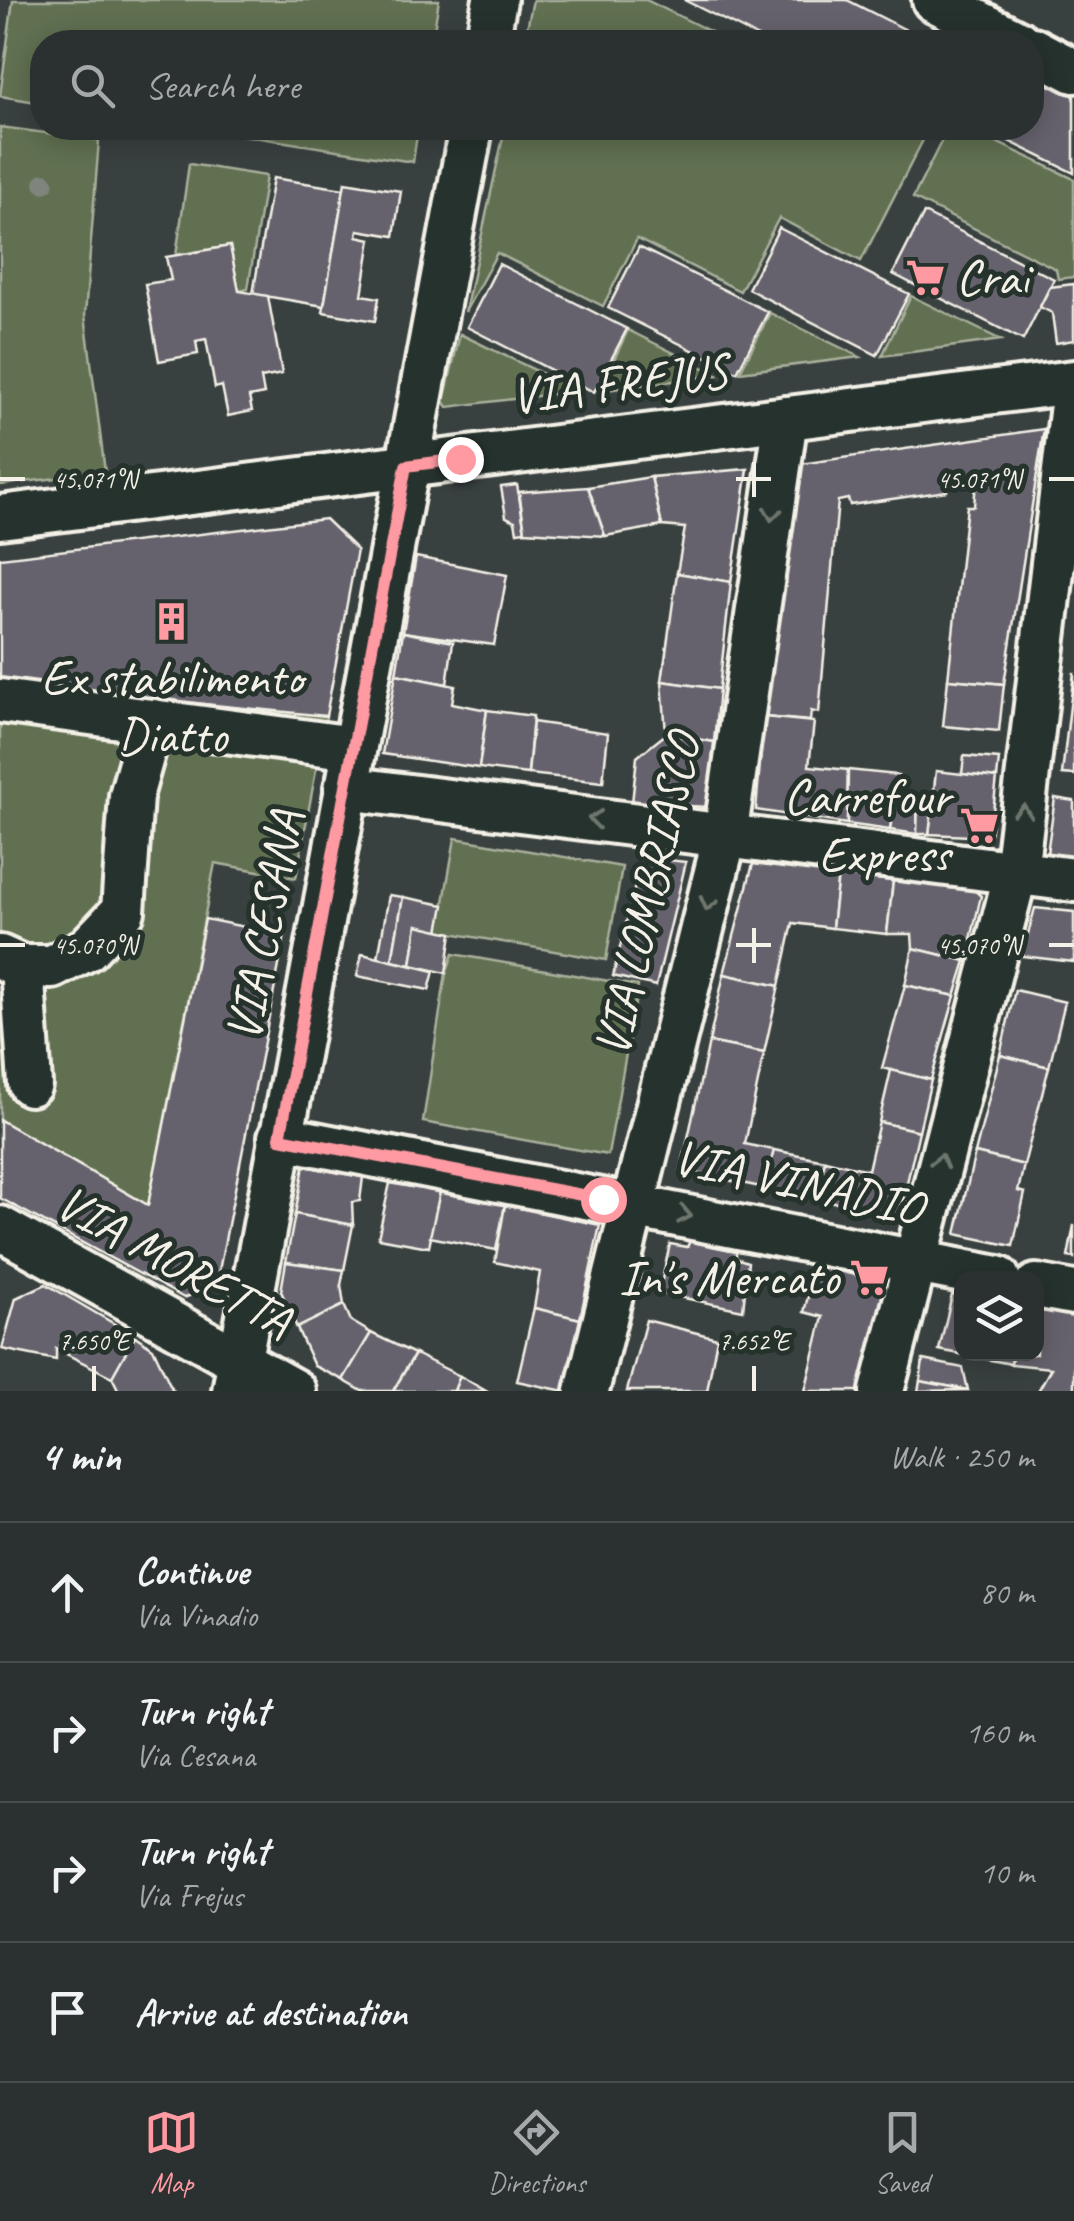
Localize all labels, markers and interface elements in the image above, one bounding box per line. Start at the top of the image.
search box [30,30,1044,140]
icon: search [65,58,120,113]
text: Search here [145,62,300,109]
place label: Crai [956,246,1034,309]
supermarket icon: Crai [905,256,947,298]
street label: VIA FREJUS [507,338,737,428]
route end [438,437,484,483]
text: 45.071°N [53,464,141,496]
text: 45.071°N [937,464,1025,496]
one-way arrow [762,506,783,523]
building icon: Ex stabilimento Diatto [151,600,193,642]
place label: Ex stabilimento Diatto [41,646,308,767]
street label: VIA LOMBRIASCO [579,723,716,1062]
place label: Carrefour Express [784,765,955,886]
one-way arrow [1012,803,1033,820]
supermarket icon: Carrefour Express [959,804,1001,846]
street label: VIA CESANA [211,805,317,1046]
one-way arrow [587,810,604,831]
one-way arrow [698,895,719,912]
text: 45.070°N [53,930,141,962]
text: 45.070°N [937,930,1025,962]
street label: VIA VINADIO [668,1125,934,1240]
one-way arrow [928,1153,949,1170]
street label: VIA MORETTA [45,1170,304,1352]
route start [581,1177,627,1223]
one-way arrow [676,1204,693,1225]
place label: In's Mercato [619,1246,841,1309]
supermarket icon: In's Mercato [848,1256,890,1298]
map controls [954,1271,1044,1361]
button: layers [954,1271,1044,1361]
text: 7.650°E [59,1326,132,1358]
text: 7.652°E [719,1326,792,1358]
text: 4 min [40,1430,120,1483]
text: Walk · 250 m [890,1436,1034,1477]
text: Continue [135,1548,249,1595]
icon: ahead [40,1565,95,1620]
text: 80 m [980,1572,1034,1613]
text: Via Vinadio [135,1595,257,1636]
text: Turn right [135,1688,269,1735]
icon: right [40,1705,95,1760]
text: 160 m [965,1712,1034,1753]
text: Via Cesana [135,1735,255,1776]
text: Turn right [135,1828,269,1875]
icon: right [40,1845,95,1900]
text: 10 m [980,1852,1034,1893]
text: Via Frejus [135,1875,243,1916]
icon: arrive [40,1985,95,2040]
text: Arrive at destination [135,1989,407,2036]
tab: Map [144,2105,199,2200]
tab: Directions [488,2105,586,2200]
tab: Saved [875,2105,930,2200]

